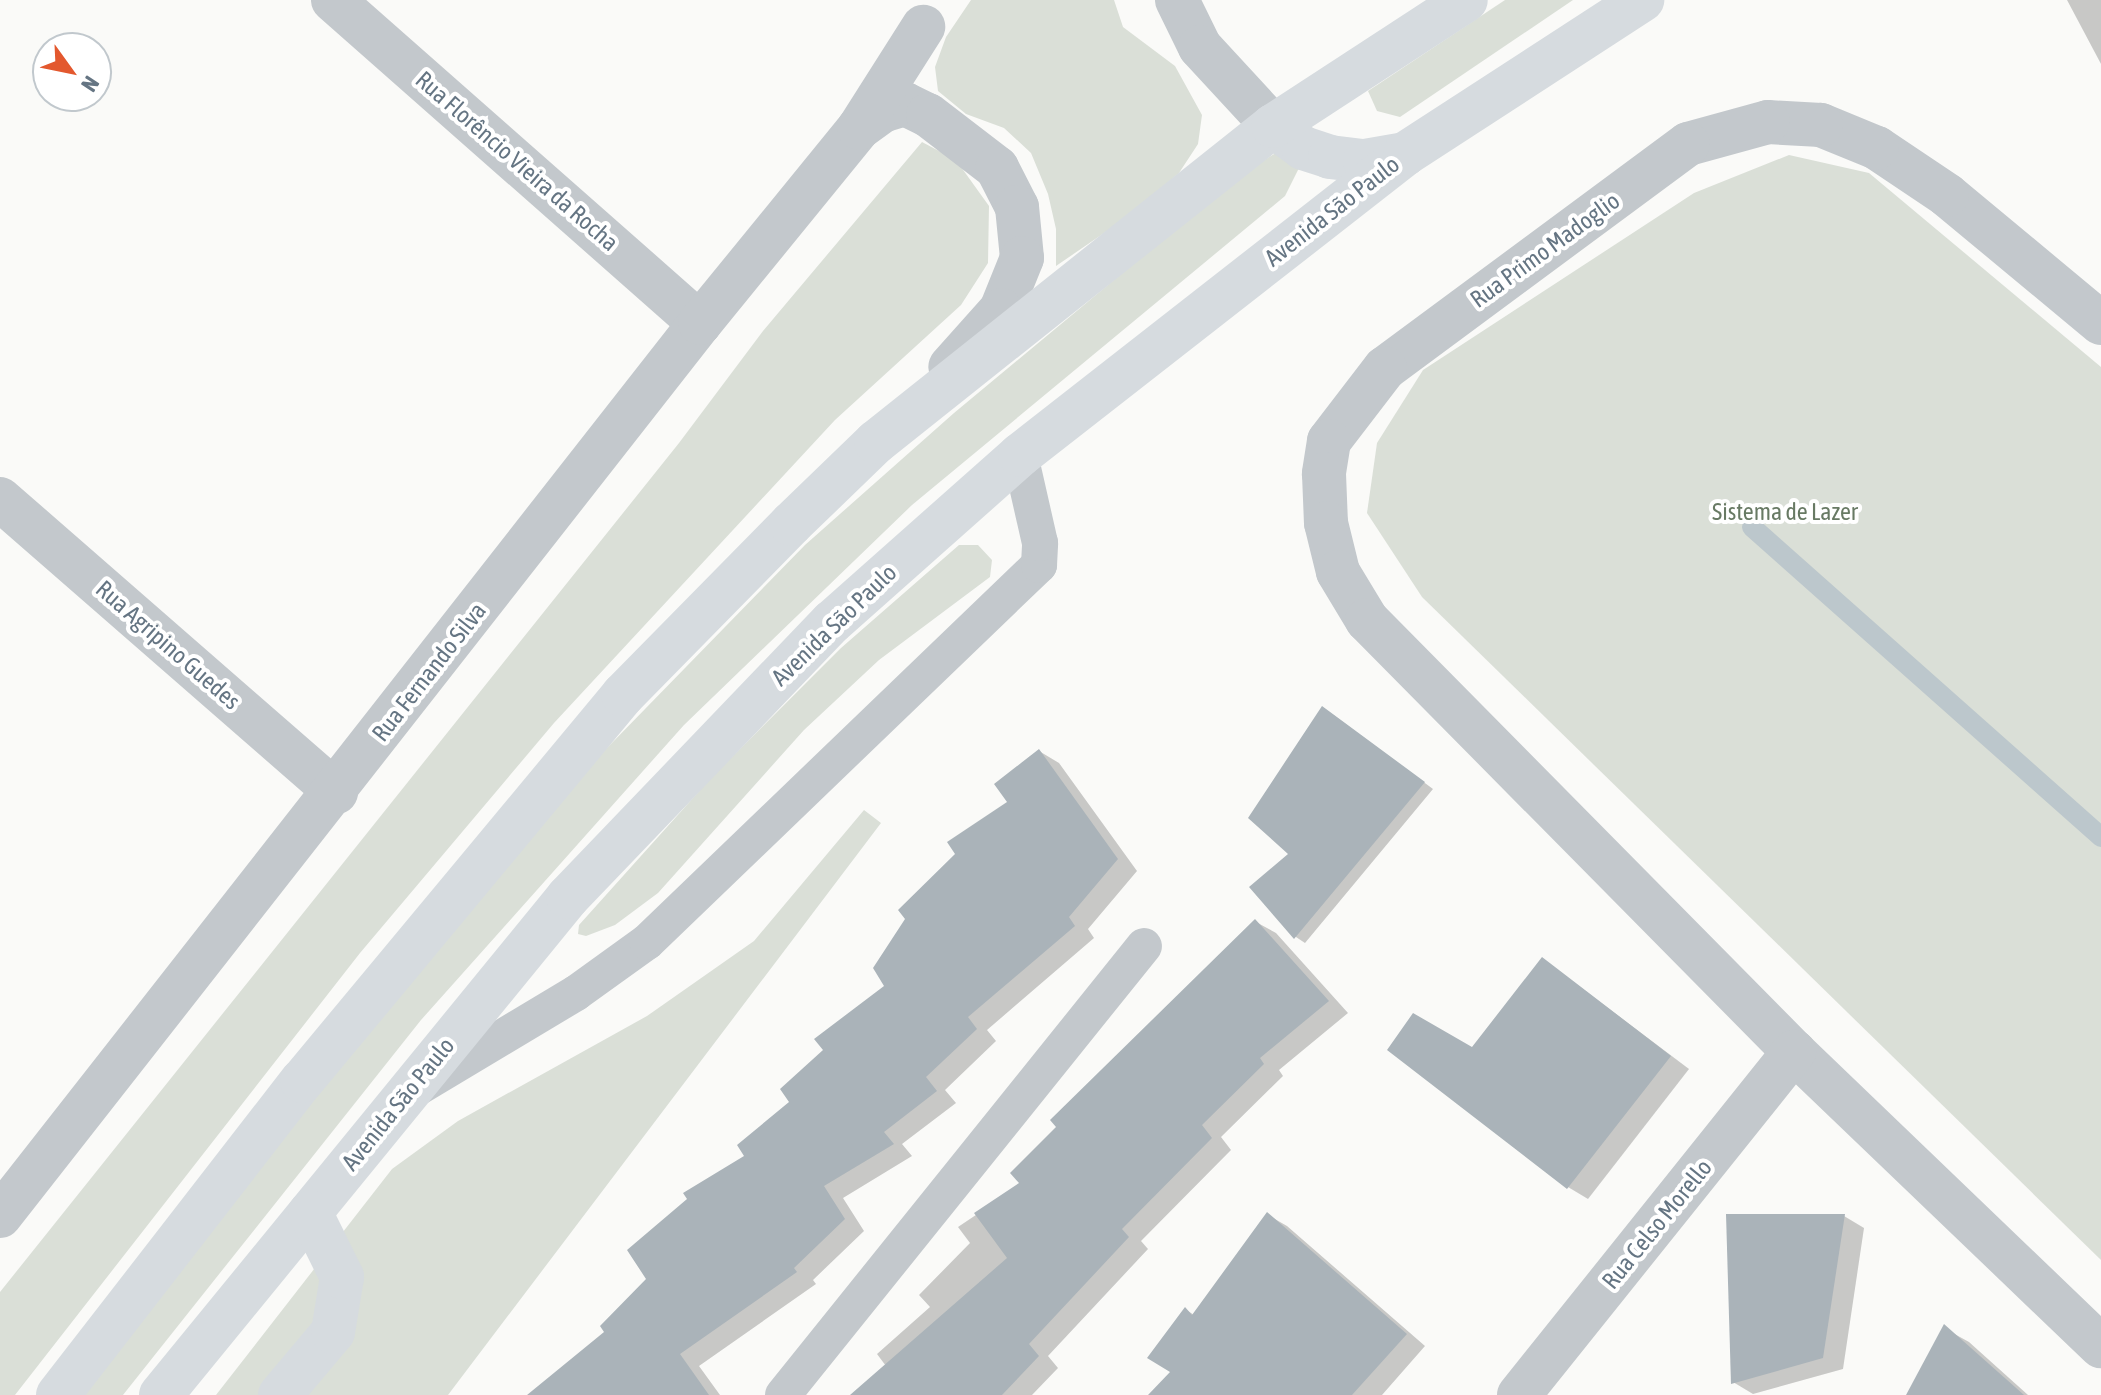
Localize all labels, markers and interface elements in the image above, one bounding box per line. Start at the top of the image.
north arrow [32,32,112,112]
street label: Rua Florêncio Vieira da Rocha [410,65,624,257]
text: N [76,71,105,97]
street label: Avenida São Paulo [1259,150,1405,272]
street label: Rua Primo Madoglio [1465,186,1625,314]
park label: Sistema de Lazer [1712,498,1858,526]
street label: Avenida São Paulo [766,558,902,692]
street label: Rua Agripino Guedes [90,575,246,715]
street label: Rua Fernando Silva [366,597,492,747]
street label: Avenida São Paulo [336,1032,460,1176]
street label: Rua Celso Morello [1596,1153,1718,1295]

